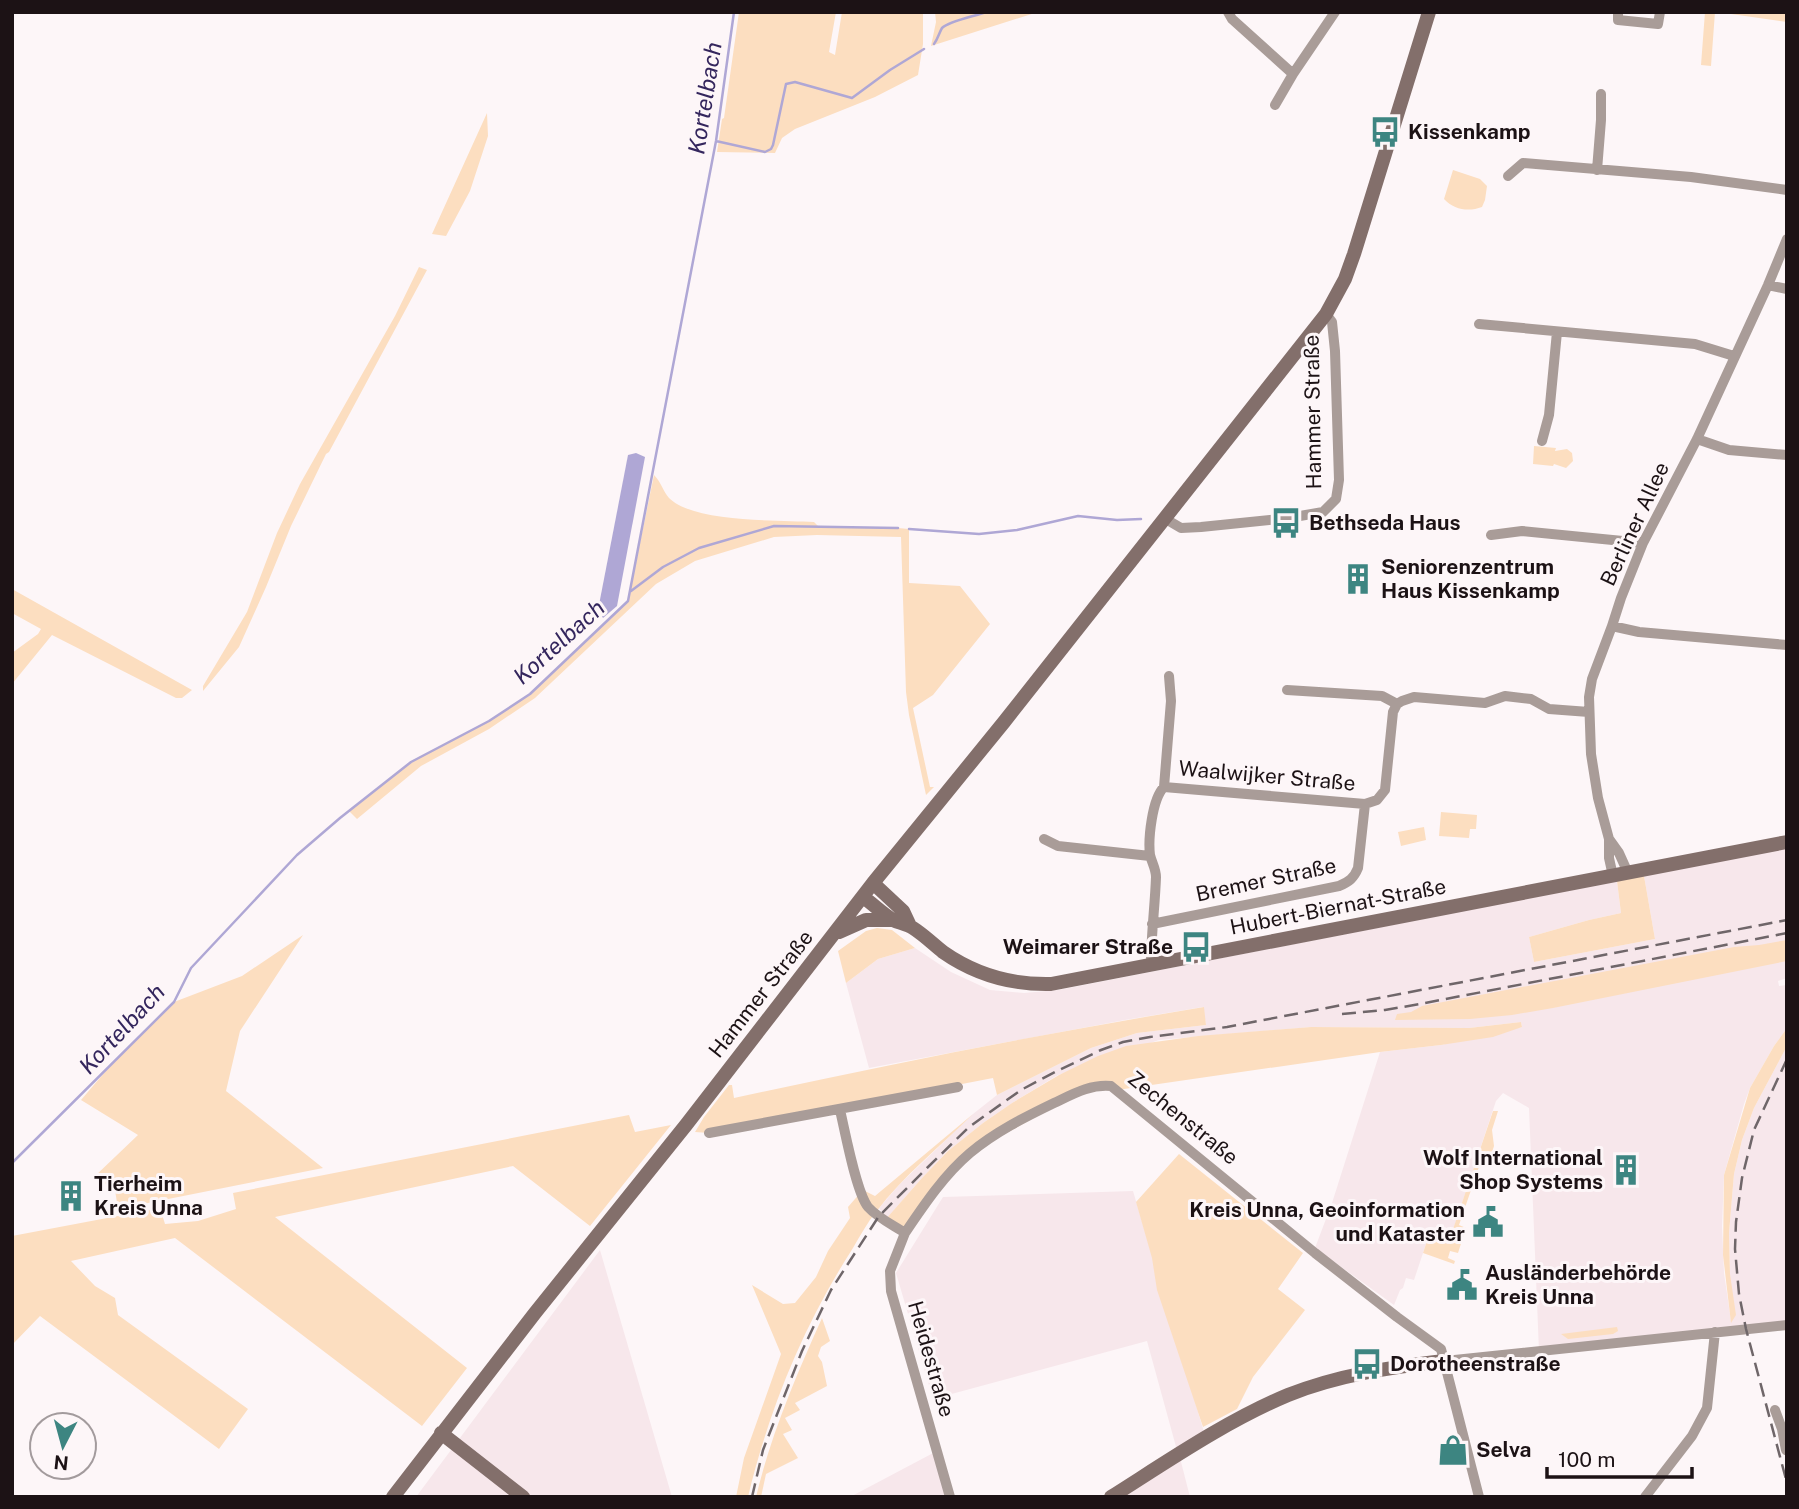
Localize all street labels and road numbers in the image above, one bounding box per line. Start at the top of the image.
street label: Hammer Straße [1299,334,1326,490]
street label: Berliner Allee [1595,458,1674,590]
street label: Waalwijker Straße [1178,755,1357,796]
street label: Bremer Straße [1193,852,1338,907]
street label: Hubert-Biernat-Straße [1228,873,1448,940]
street label: Hammer Straße [703,925,818,1062]
street label: Zechenstraße [1123,1066,1243,1170]
street label: Heidestraße [903,1298,960,1420]

